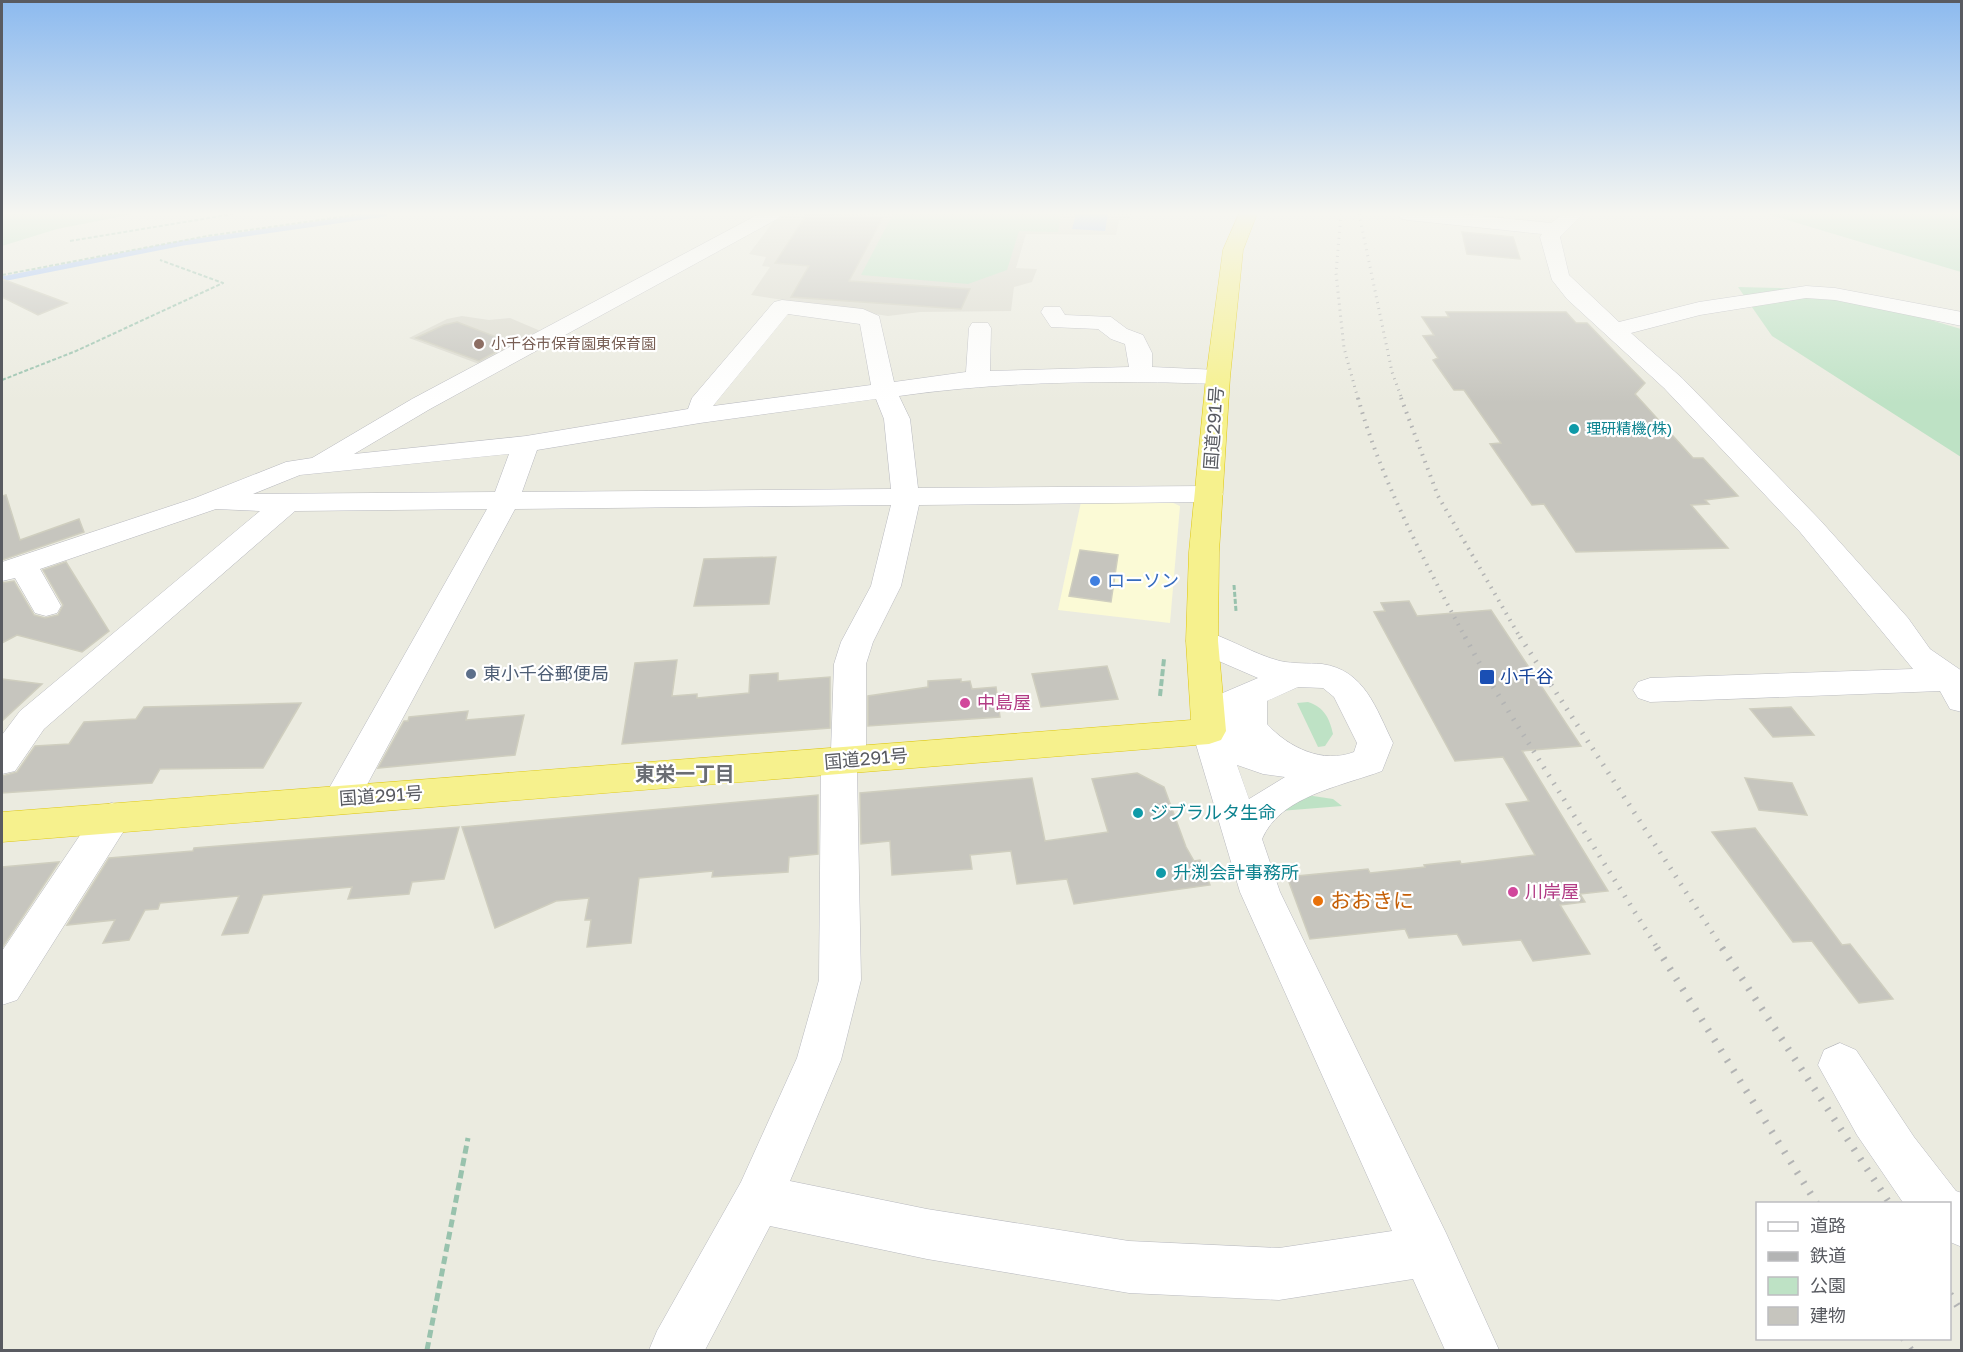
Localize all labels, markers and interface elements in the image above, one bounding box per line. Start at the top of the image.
place label: 小千谷市保育園東保育園 [491,334,656,352]
marker: 小千谷市保育園東保育園 [472,337,486,351]
street label: 国道291号 [1199,385,1227,471]
place label: 理研精機(株) [1586,419,1672,437]
marker: 理研精機(株) [1567,422,1581,436]
place label: ローソン [1107,569,1179,591]
marker: ローソン [1088,574,1102,588]
place label: 東小千谷郵便局 [483,662,609,684]
place label: 小千谷 [1500,665,1554,687]
marker: 東小千谷郵便局 [464,667,478,681]
marker: 小千谷 [1478,668,1496,686]
place label: 中島屋 [977,691,1031,713]
marker: 中島屋 [958,696,972,710]
street label: 国道291号 [823,743,909,773]
district label: 東栄一丁目 [635,761,735,785]
street label: 国道291号 [338,781,424,809]
place label: ジブラルタ生命 [1150,801,1276,823]
marker: ジブラルタ生命 [1131,806,1145,820]
place label: 升渕会計事務所 [1173,861,1299,883]
marker: 升渕会計事務所 [1154,866,1168,880]
place label: 川岸屋 [1525,880,1579,902]
marker: 川岸屋 [1506,885,1520,899]
place label: おおきに [1330,887,1414,913]
marker: おおきに [1311,894,1325,908]
legend [1756,1202,1951,1340]
text: 道路 [1810,1214,1846,1236]
text: 鉄道 [1810,1244,1846,1266]
text: 公園 [1810,1274,1846,1296]
text: 建物 [1810,1304,1846,1326]

